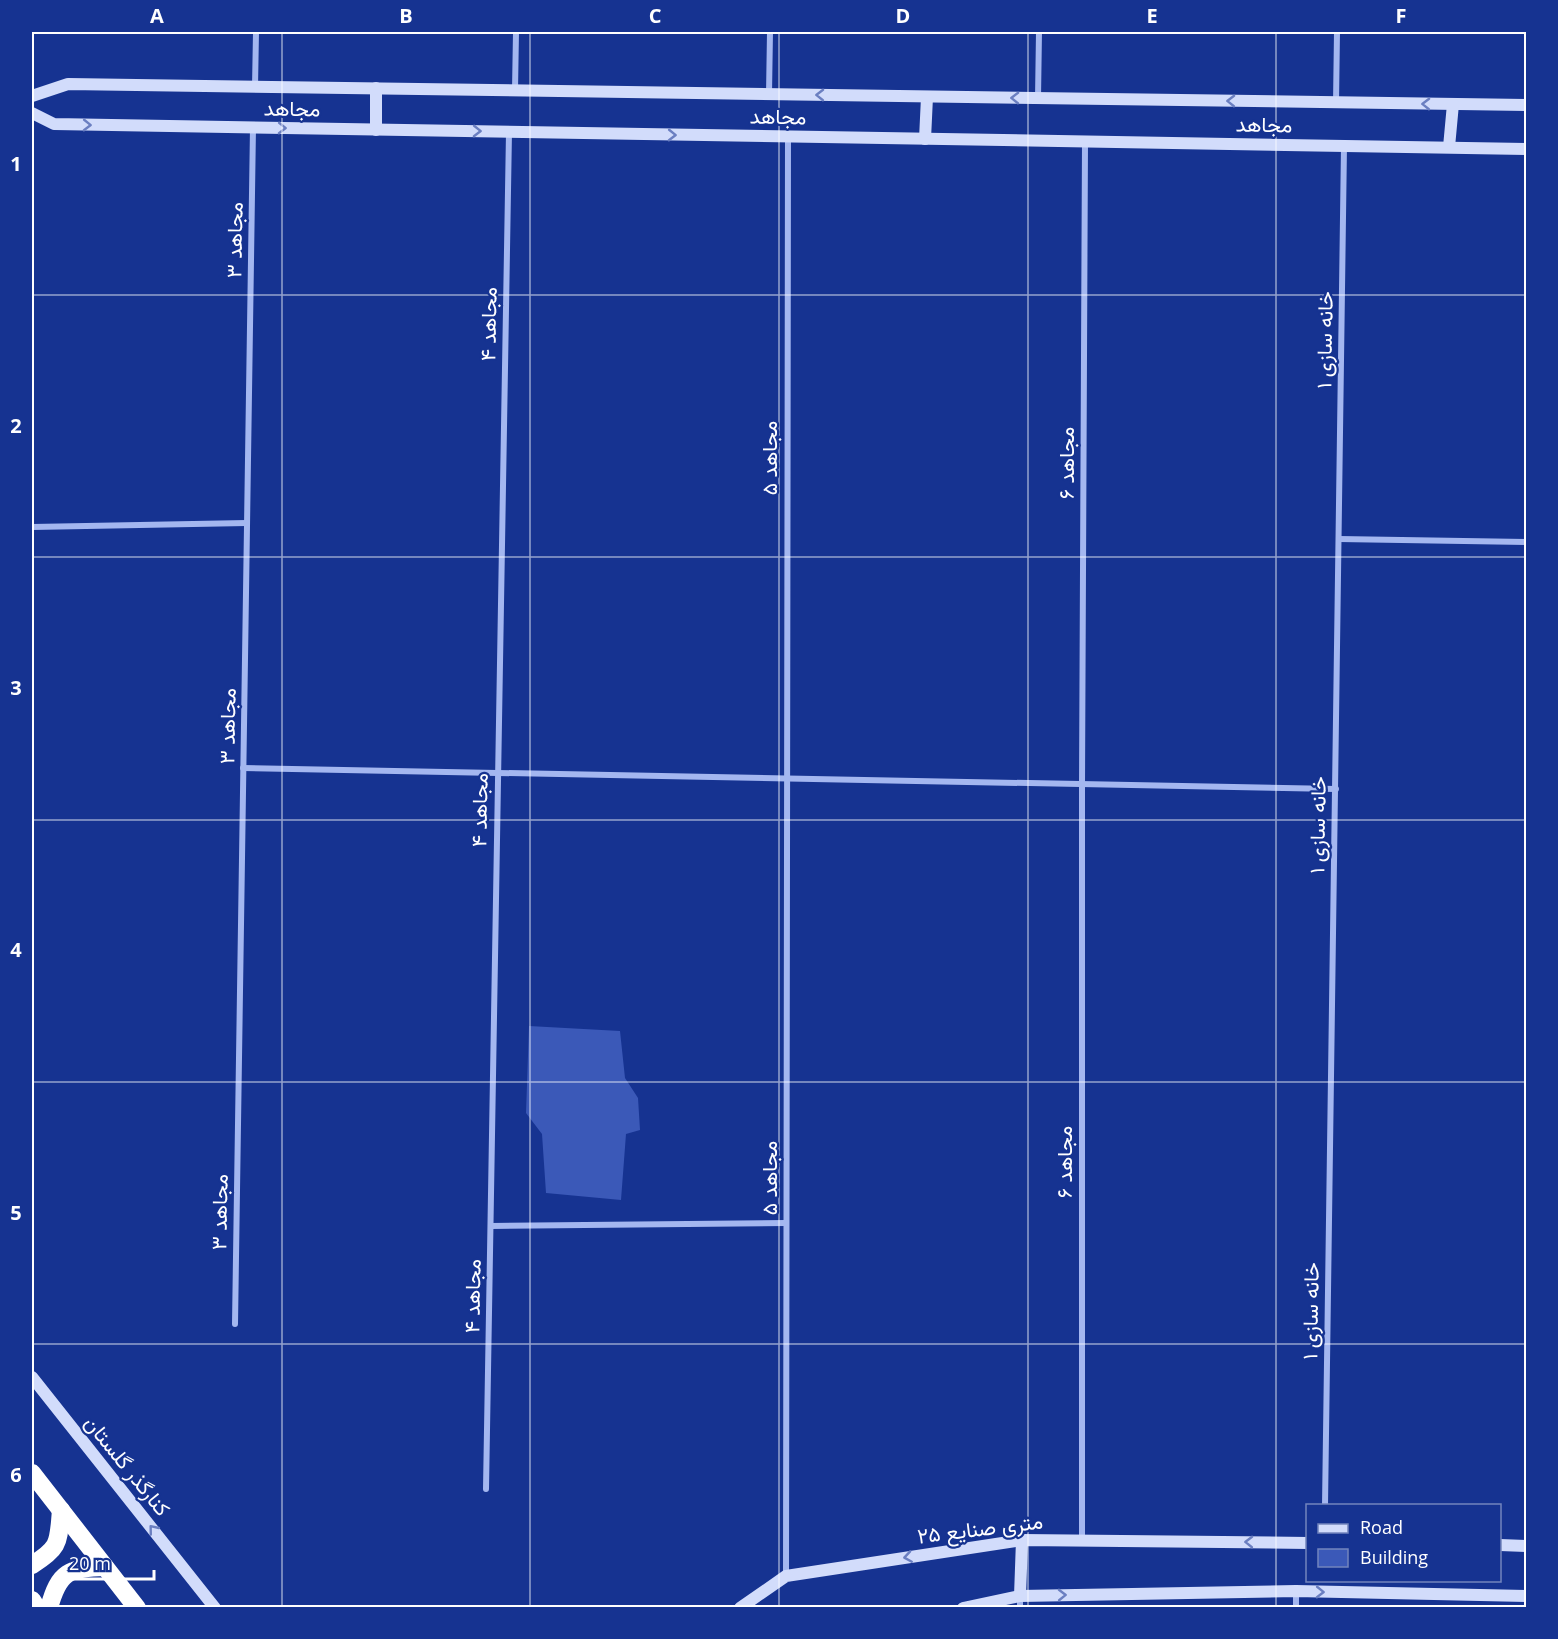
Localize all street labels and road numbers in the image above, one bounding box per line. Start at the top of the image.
street label: مجاهد [263,94,321,122]
street label: مجاهد [749,102,807,130]
street label: مجاهد [1235,110,1293,138]
street label: مجاهد ۳ [219,202,249,278]
street label: مجاهد ۴ [473,287,503,361]
street label: خانه سازی ۱ [1309,291,1339,389]
street label: مجاهد ۵ [755,421,783,495]
street label: مجاهد ۶ [1052,427,1080,499]
street label: مجاهد ۳ [212,688,242,764]
street label: مجاهد ۴ [464,773,494,847]
street label: خانه سازی ۱ [1302,776,1332,874]
street label: ۶ مجاهد [1050,1126,1078,1198]
street label: ۵ مجاهد [755,1141,783,1215]
street label: مجاهد ۳ [204,1174,234,1250]
street label: مجاهد ۴ [457,1259,487,1333]
street label: خانه سازی ۱ [1295,1262,1325,1360]
street label: کنارگذر گلستان [79,1409,177,1521]
street label: ۲۵ متری صنایع [915,1506,1044,1551]

